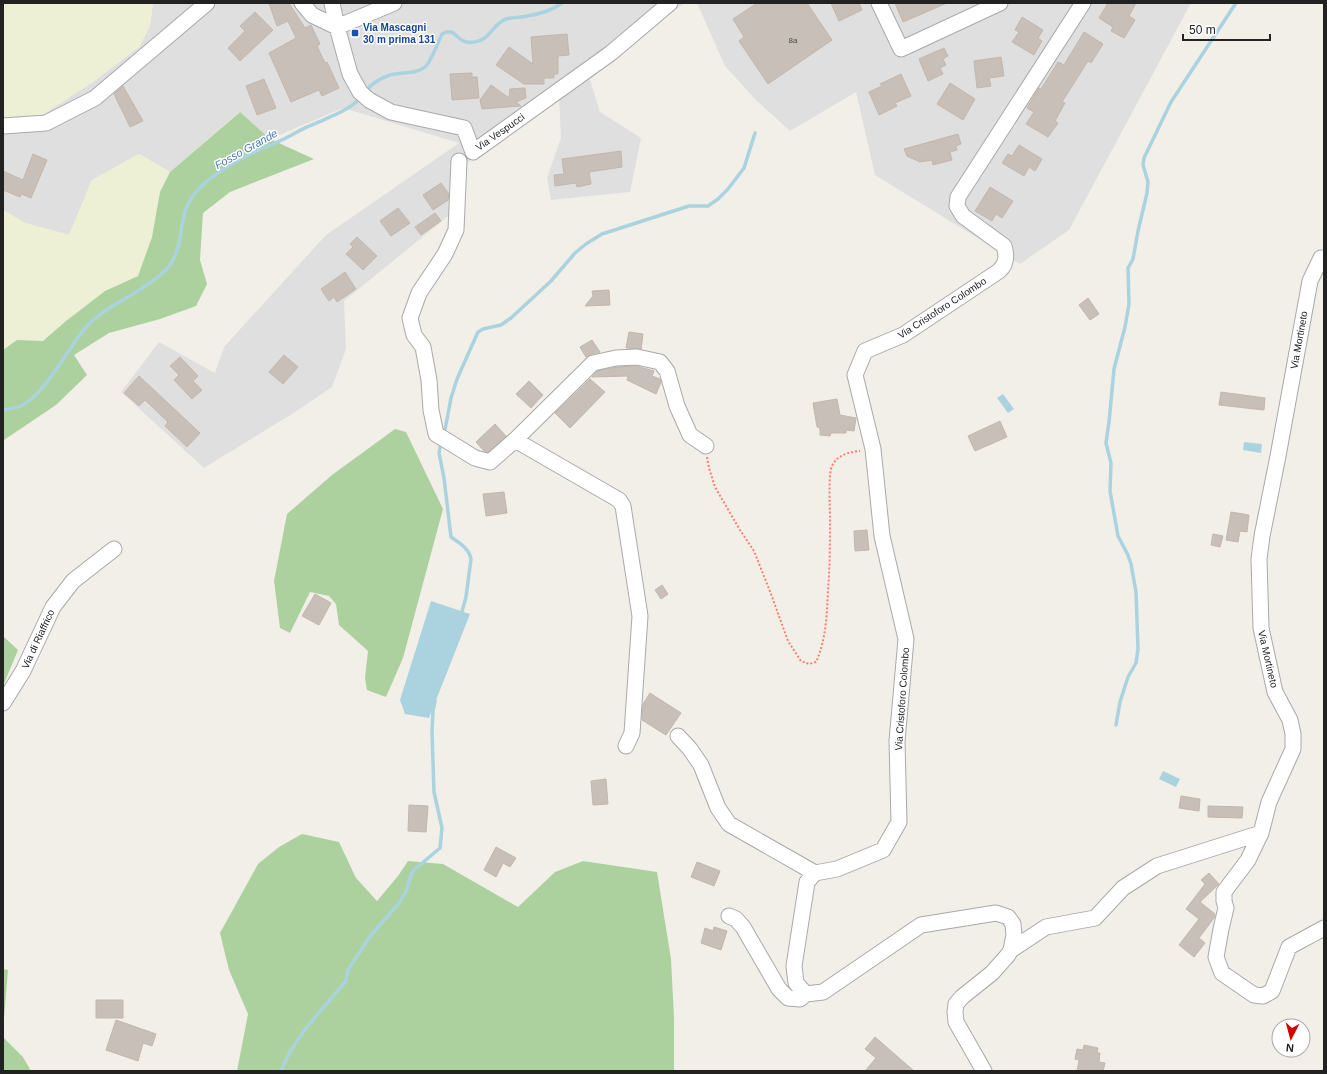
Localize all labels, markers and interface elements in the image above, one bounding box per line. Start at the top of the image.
scale bar [1183,16,1270,42]
place label: Via Mascagni 30 m prima 131 [363,22,436,45]
text: 50 m [1189,23,1216,37]
marker: Via Mascagni 30 m prima 131 [350,28,360,38]
house number: 8a [789,36,798,45]
street label: Via Vespucci [473,111,527,153]
water label: Fosso Grande [213,127,279,171]
street label: Via Cristoforo Colombo [896,275,989,341]
street label: Via Mortineto [1288,310,1310,370]
street label: Via di Riaffrico [19,607,57,670]
street label: Via Mortineto [1256,629,1280,689]
street label: Via Cristoforo Colombo [893,647,911,751]
north arrow [1271,1018,1311,1058]
text: N [1285,1042,1295,1054]

